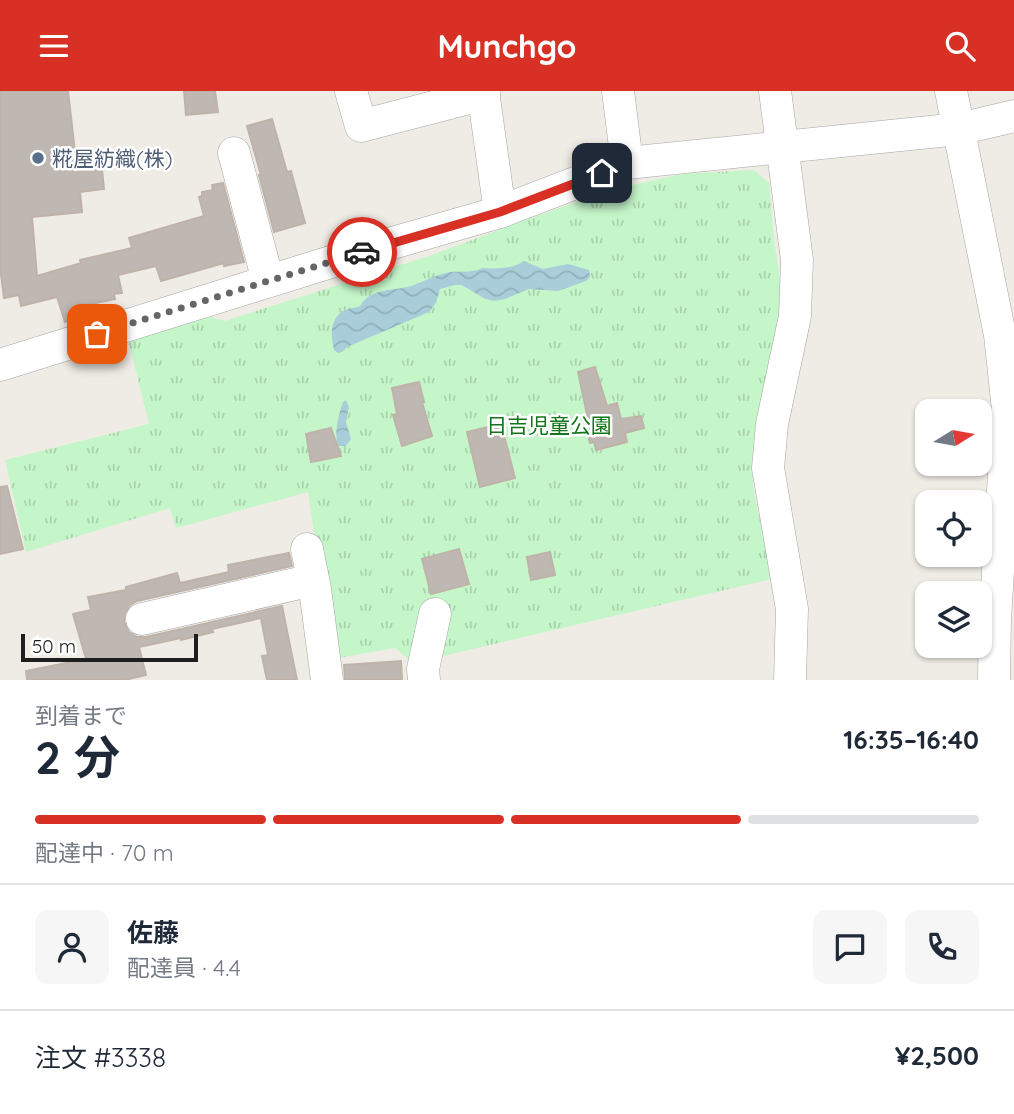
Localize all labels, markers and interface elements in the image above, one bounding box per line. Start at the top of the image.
text: Munchgo [437,26,577,66]
icon: menu [35,27,73,65]
icon: search [941,27,979,65]
pin [572,143,632,203]
place label: 糀屋紡織(株) [52,145,173,171]
marker: 糀屋紡織(株) [30,150,46,166]
icon: home [583,154,621,192]
courier [327,217,397,287]
icon: car [343,233,381,271]
pin [67,304,127,364]
icon: bag [78,315,116,353]
north arrow [915,399,992,476]
map controls [915,399,992,658]
park label: 日吉児童公園 [486,412,612,438]
button: locate [915,490,992,567]
button: layers [915,581,992,658]
scale bar [21,631,198,663]
text: 50 m [32,634,76,658]
text: 到着まで [35,701,127,730]
text: 16:35–16:40 [843,723,979,756]
text: 2 分 [35,728,120,786]
text: 配達中 · 70 m [35,838,174,867]
button: person [35,910,109,984]
button: chat [813,910,887,984]
button: phone [905,910,979,984]
text: 佐藤 [127,916,179,949]
text: 配達員 · 4.4 [127,953,241,982]
text: ¥2,500 [895,1039,979,1072]
text: 注文 #3338 [35,1041,166,1074]

